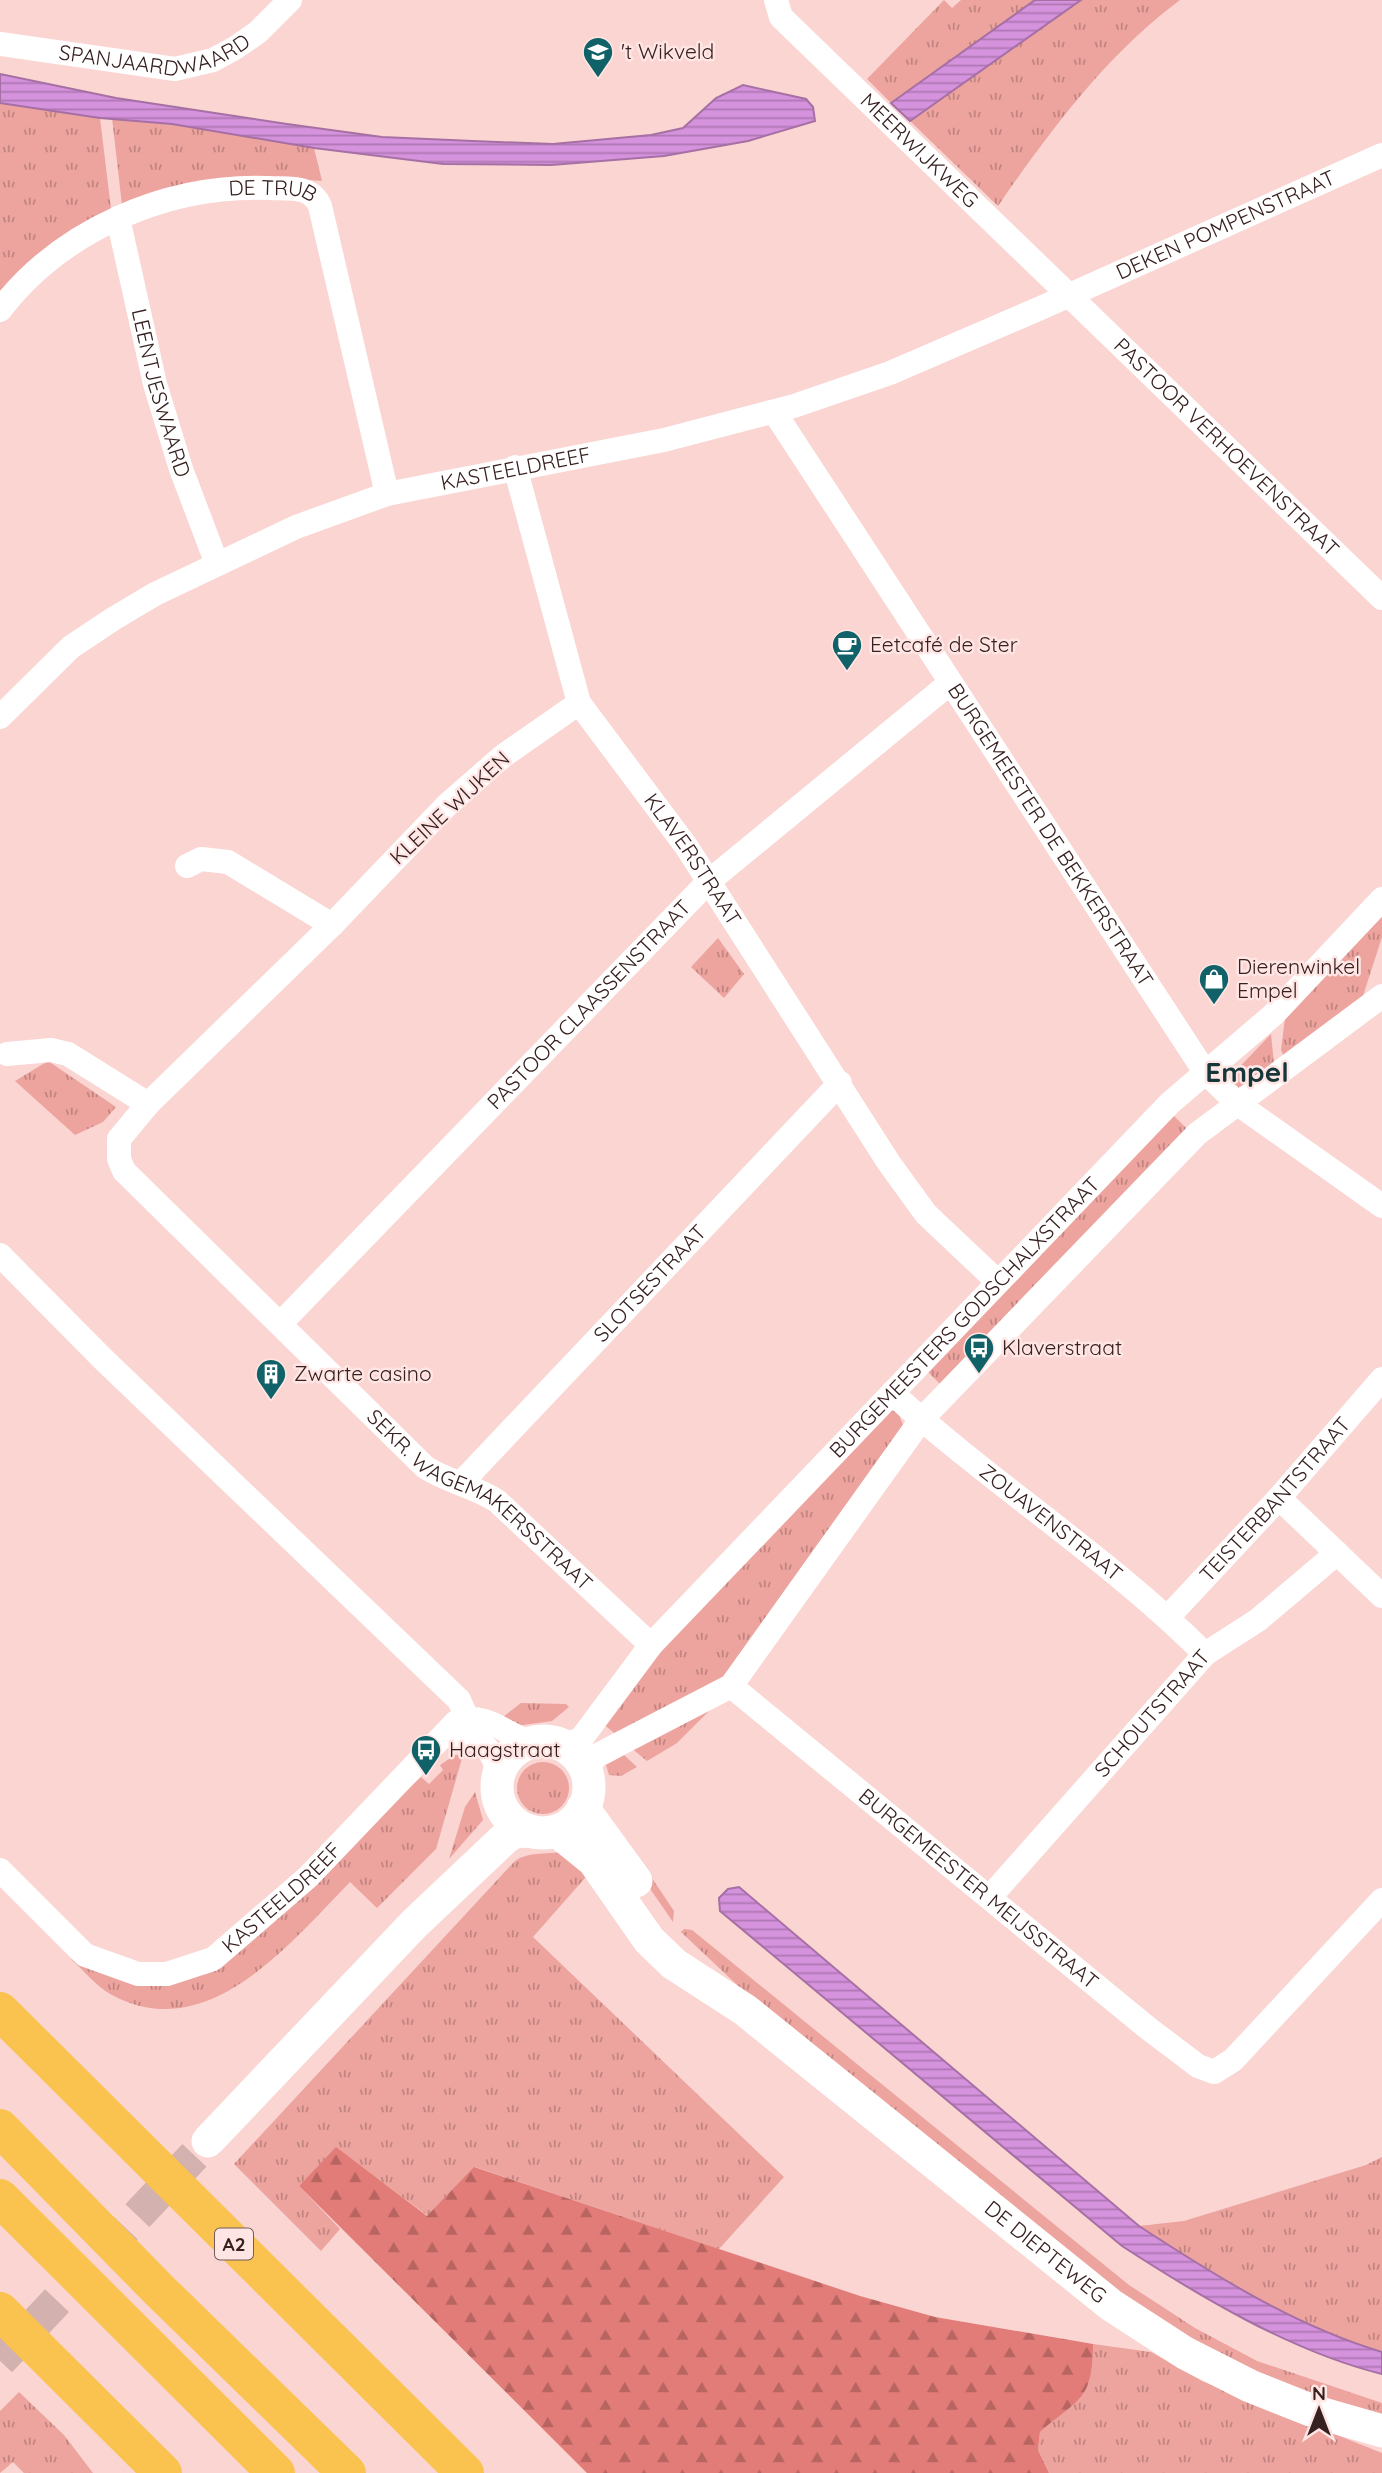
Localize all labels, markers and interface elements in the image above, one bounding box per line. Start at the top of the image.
street label: SPANJAARDWAARD [57,28,254,81]
school or university icon: 't Wikveld [581,35,615,79]
place label: 't Wikveld [621,38,714,64]
street label: MEERWIJKWEG [856,87,984,213]
street label: DEKEN POMPENSTRAAT [1112,164,1339,285]
street label: DE TRUB [228,174,322,207]
street label: LEENTJESWAARD [127,306,197,481]
street label: PASTOOR VERHOEVENSTRAAT [1109,332,1345,561]
street label: KASTEELDREEF [438,441,593,495]
cafe icon: Eetcafé de Ster [830,628,864,672]
place label: Eetcafé de Ster [870,631,1018,657]
street label: BURGEMEESTER DE BEKKERSTRAAT [943,678,1160,991]
street label: KLEINE WIJKEN [384,745,515,869]
street label: KLAVERSTRAAT [639,788,747,930]
street label: PASTOOR CLAASSENSTRAAT [481,894,696,1114]
place label: Dierenwinkel Empel [1237,953,1360,1003]
shop icon: Dierenwinkel Empel [1197,962,1231,1006]
district label: Empel [1205,1054,1289,1089]
street label: BURGEMEESTERS GODSCHALXSTRAAT [823,1171,1105,1463]
street label: SLOTSESTRAAT [588,1218,711,1347]
bus stop icon: Klaverstraat [962,1331,996,1375]
place label: Klaverstraat [1002,1334,1122,1360]
building icon: Zwarte casino [254,1357,288,1401]
place label: Zwarte casino [294,1360,432,1386]
street label: SEKR. WAGEMAKERSSTRAAT [362,1403,598,1596]
street label: TEISTERBANTSTRAAT [1194,1411,1355,1587]
street label: ZOUAVENSTRAAT [975,1458,1128,1586]
street label: SCHOUTSTRAAT [1088,1644,1215,1782]
bus stop icon: Haagstraat [409,1733,443,1777]
place label: Haagstraat [449,1736,560,1762]
street label: BURGEMEESTER MEIJSSTRAAT [854,1782,1104,1994]
street label: KASTEELDREEF [216,1836,346,1958]
street label: DE DIEPTEWEG [980,2194,1112,2308]
road number: A2 [215,2228,253,2260]
north arrow [1284,2375,1354,2445]
text: N [1312,2381,1326,2405]

